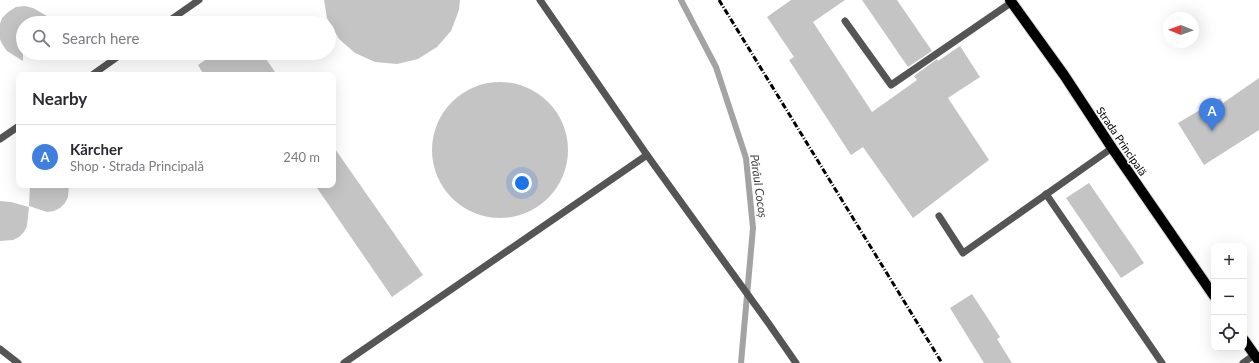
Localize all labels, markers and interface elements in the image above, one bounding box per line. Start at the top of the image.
north arrow [1163,12,1199,48]
search box [16,16,336,60]
icon: search [30,27,52,49]
text: Search here [62,29,139,47]
text: Nearby [32,88,87,109]
pin: A [1199,98,1225,131]
street label: Strada Principală [1094,104,1150,178]
text: Kärcher [70,140,123,158]
text: A [40,149,50,165]
text: 240 m [283,149,320,165]
water label: Pârâul Cocoș [747,153,771,219]
text: Shop · Strada Principală [70,158,204,174]
your location [512,173,532,193]
map controls [1211,243,1247,351]
button: + [1211,243,1247,279]
button: − [1211,279,1247,315]
button: locate [1211,315,1247,351]

